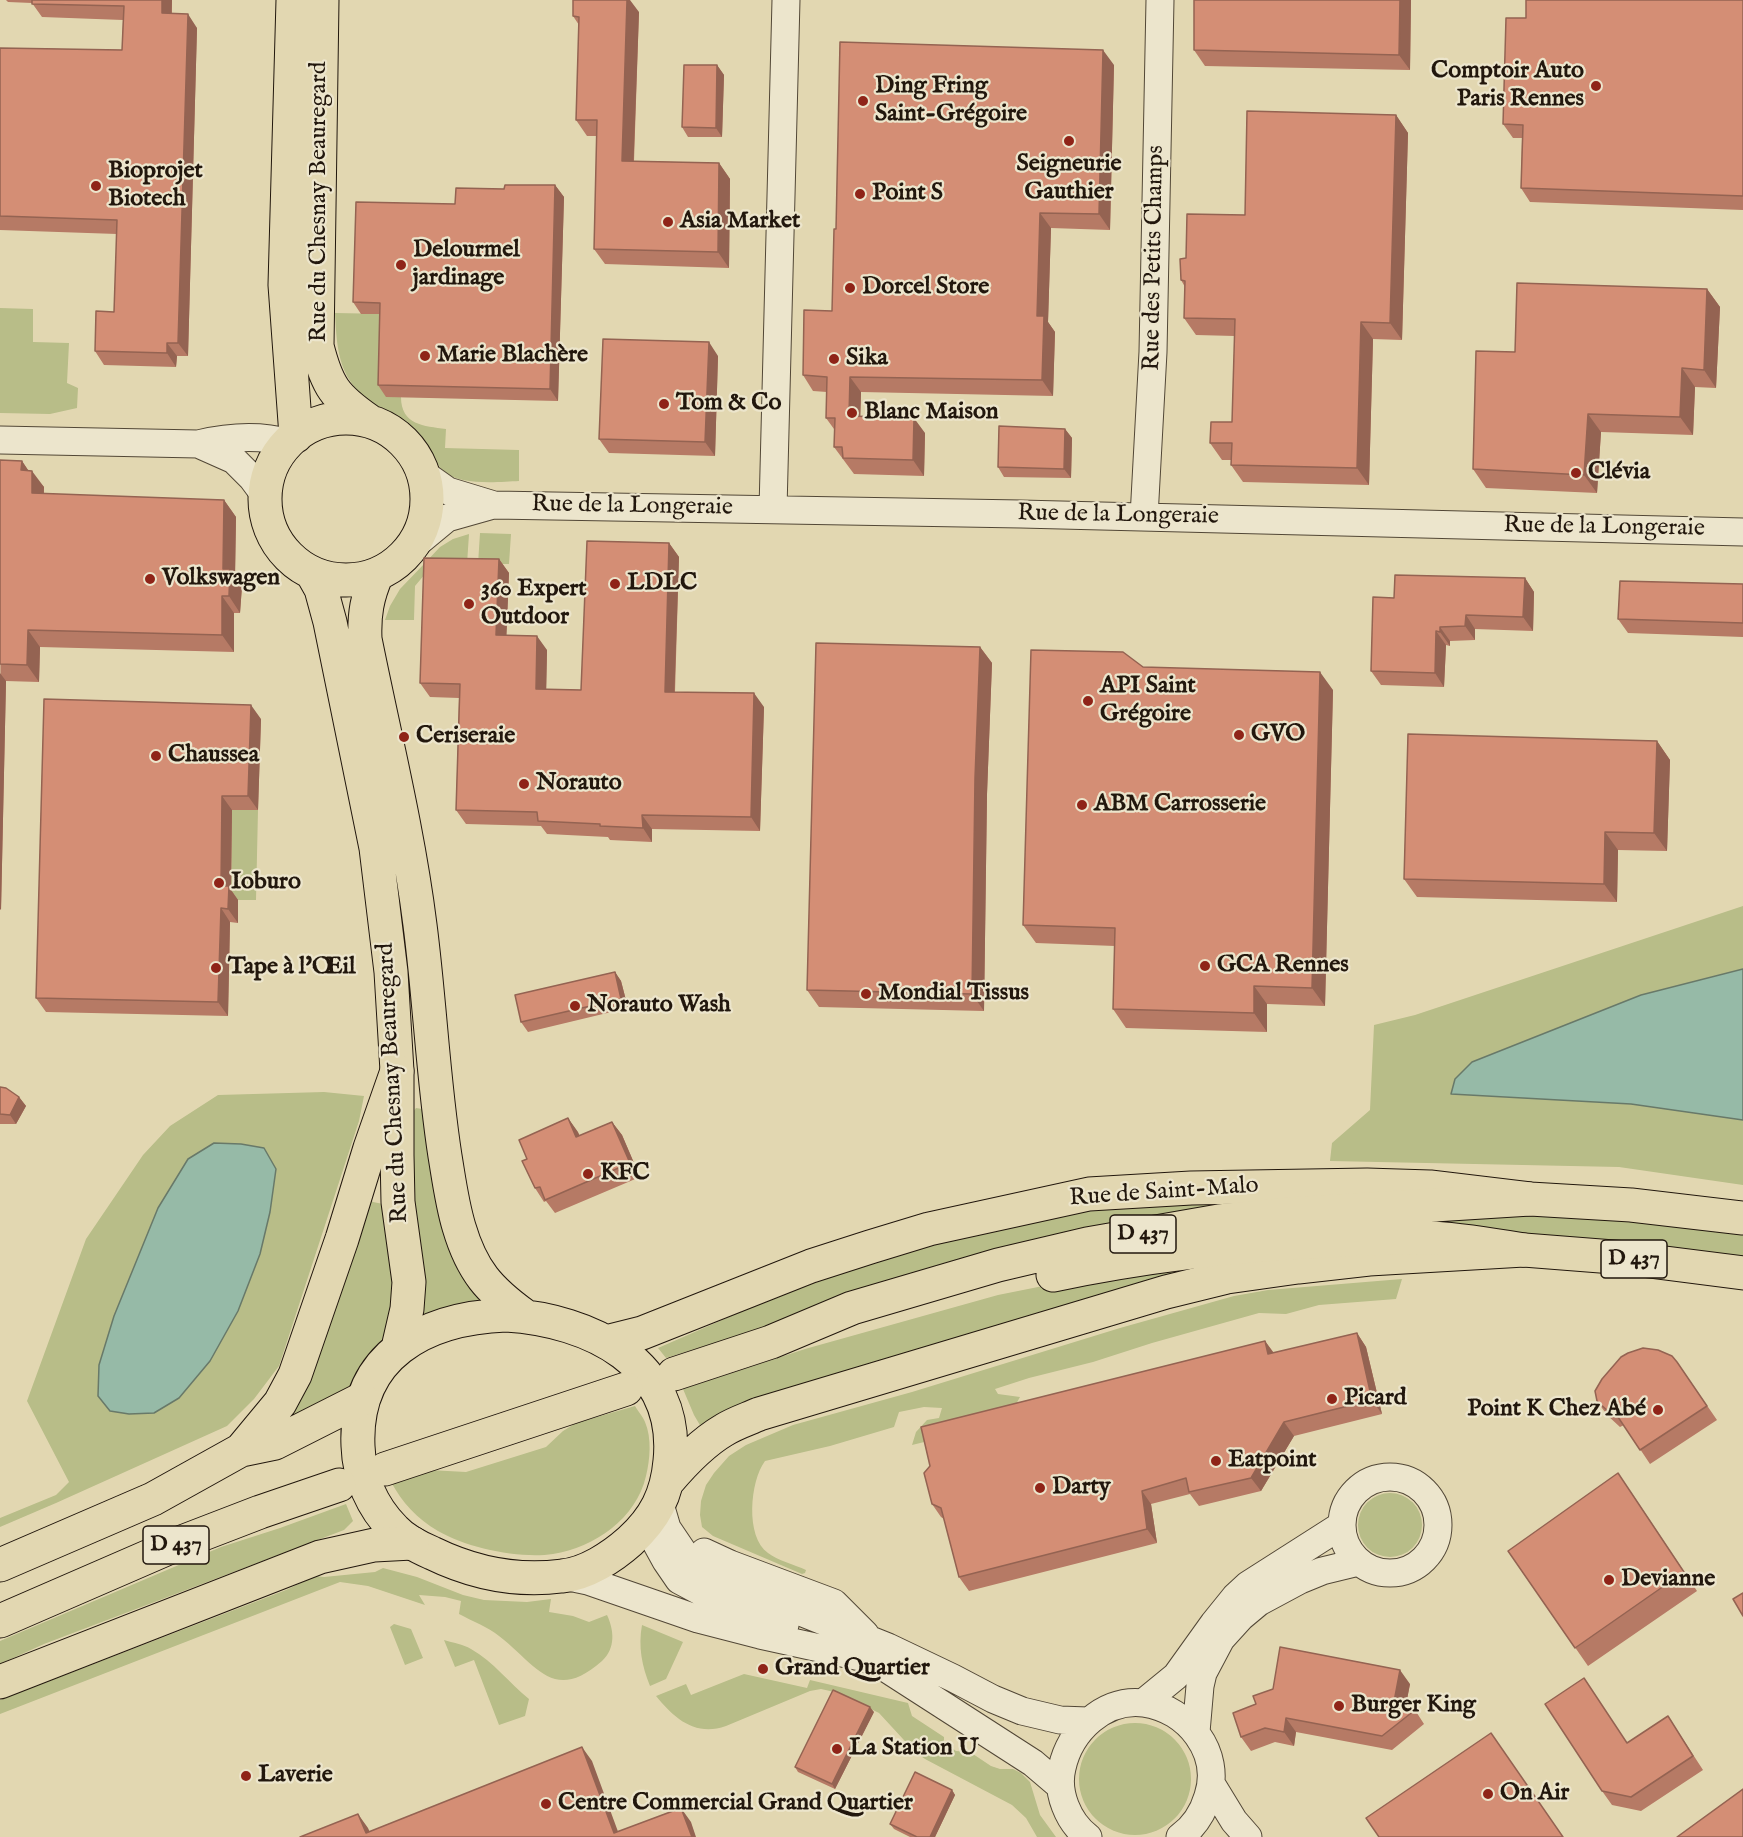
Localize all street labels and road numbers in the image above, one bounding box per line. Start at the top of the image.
street label: Rue du Chesnay Beauregard [306,61,334,343]
street label: Rue des Petits Champs [1139,145,1171,371]
street label: Rue de la Longeraie [531,491,733,523]
street label: Rue de la Longeraie [1017,500,1219,532]
street label: Rue de la Longeraie [1503,512,1705,544]
street label: Rue du Chesnay Beauregard [372,942,416,1224]
street label: Rue de Saint-Malo [1069,1172,1259,1214]
road number: D 437 [1110,1215,1176,1253]
road number: D 437 [1601,1240,1667,1278]
road number: D 437 [143,1526,209,1564]

